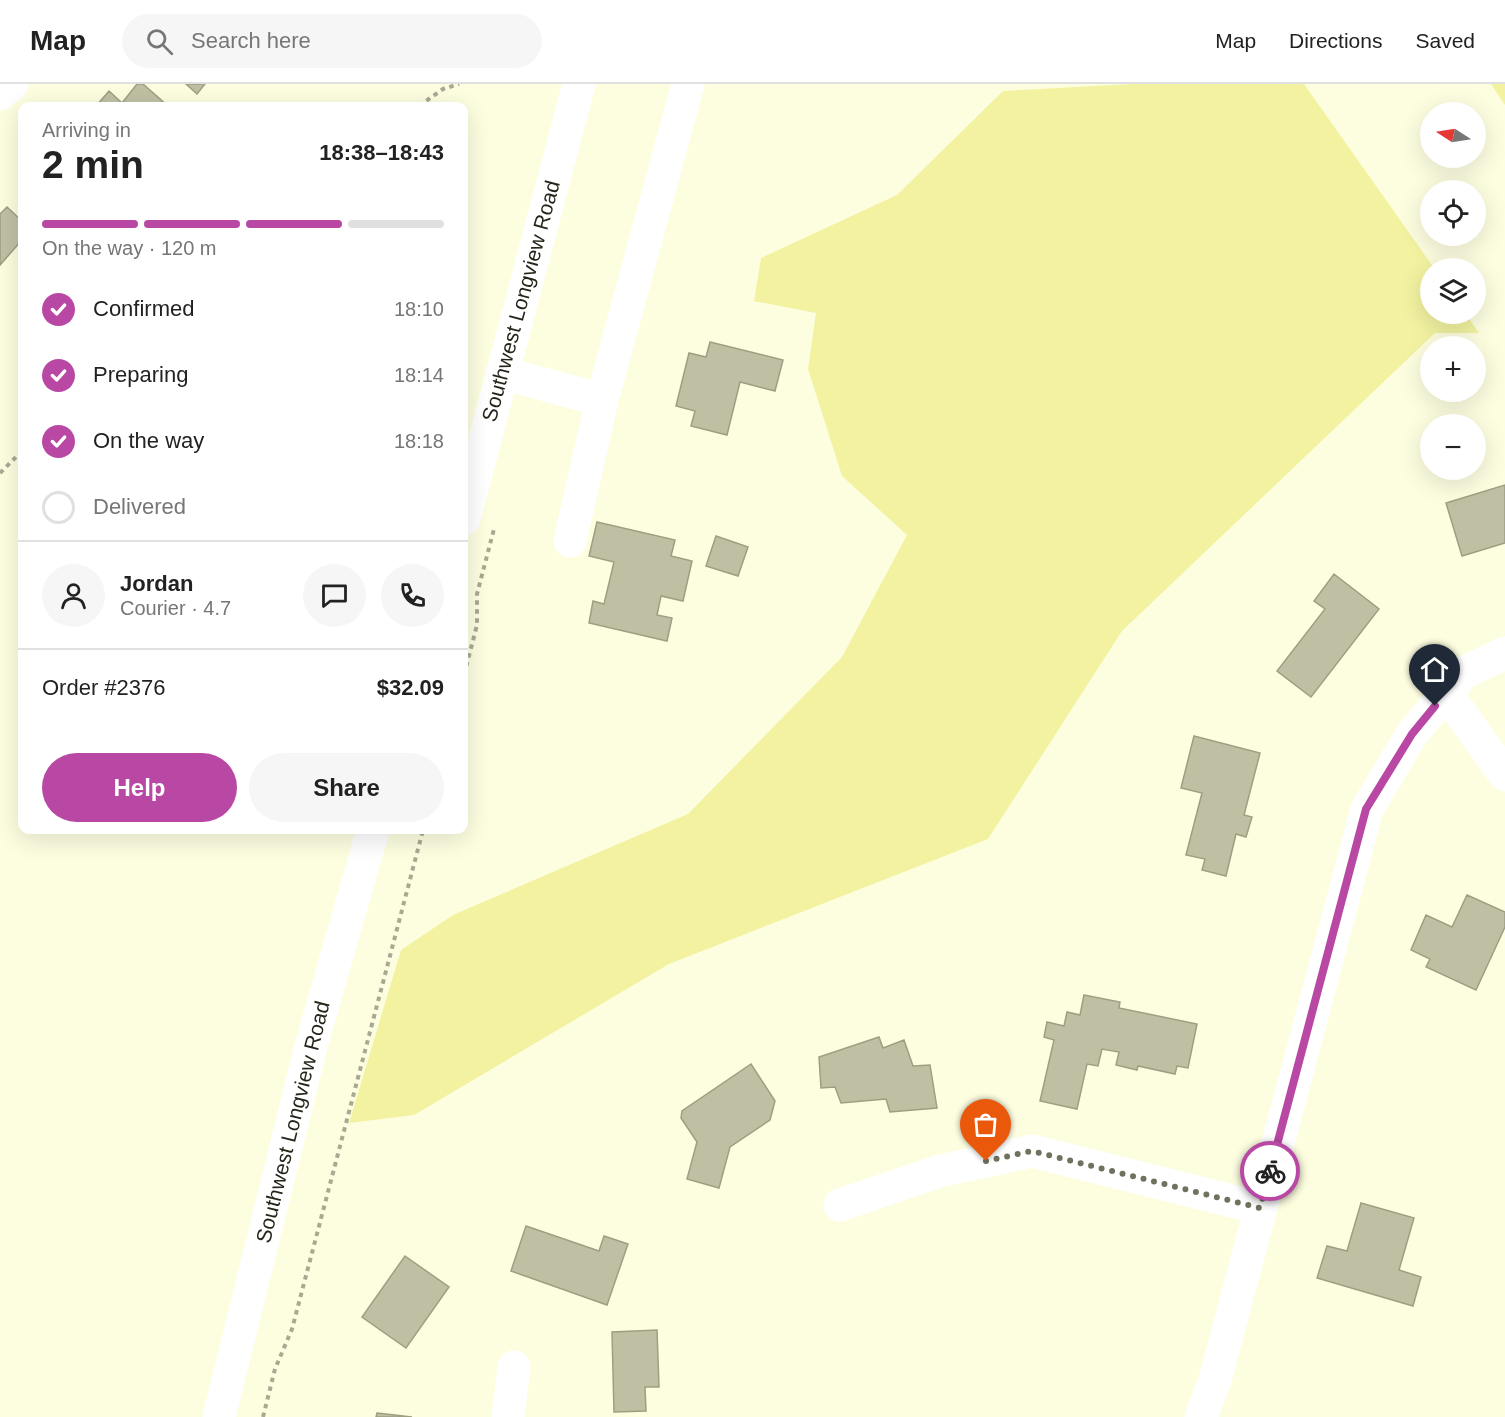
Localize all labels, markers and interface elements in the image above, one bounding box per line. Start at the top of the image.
search box [122,14,542,68]
text: Map [30,25,86,56]
icon: search [143,25,176,58]
text: Search here [191,28,311,53]
text: Map [1215,29,1256,52]
text: Directions [1289,29,1382,52]
text: Saved [1415,29,1475,52]
north arrow [1420,102,1486,168]
map controls [1420,102,1486,480]
text: Arriving in [42,119,131,141]
text: 18:38–18:43 [319,140,444,165]
text: 2 min [42,143,144,186]
street label: Southwest Longview Road [477,178,564,424]
button: locate [1420,180,1486,246]
text: On the way · 120 m [42,237,217,259]
button: layers [1420,258,1486,324]
icon: check [42,293,75,326]
text: Confirmed [93,296,194,321]
text: 18:10 [394,298,444,320]
button: + [1420,336,1486,402]
icon: check [42,359,75,392]
text: Preparing [93,362,188,387]
text: 18:14 [394,364,444,386]
button: − [1420,414,1486,480]
icon: check [42,425,75,458]
text: On the way [93,428,204,453]
text: 18:18 [394,430,444,452]
text: Delivered [93,494,186,519]
button: person [42,564,105,627]
button: chat [303,564,366,627]
button: phone [381,564,444,627]
text: Jordan [120,571,193,596]
text: Courier · 4.7 [120,597,231,619]
pin [1409,644,1460,706]
icon: home [1418,653,1451,686]
text: Order #2376 [42,675,166,700]
text: $32.09 [377,675,444,700]
button: Help [42,753,237,822]
button: Share [249,753,444,822]
street label: Southwest Longview Road [251,998,334,1245]
pin [960,1099,1011,1161]
icon: bag [969,1108,1002,1141]
courier [1240,1141,1300,1201]
icon: bike [1254,1155,1287,1188]

